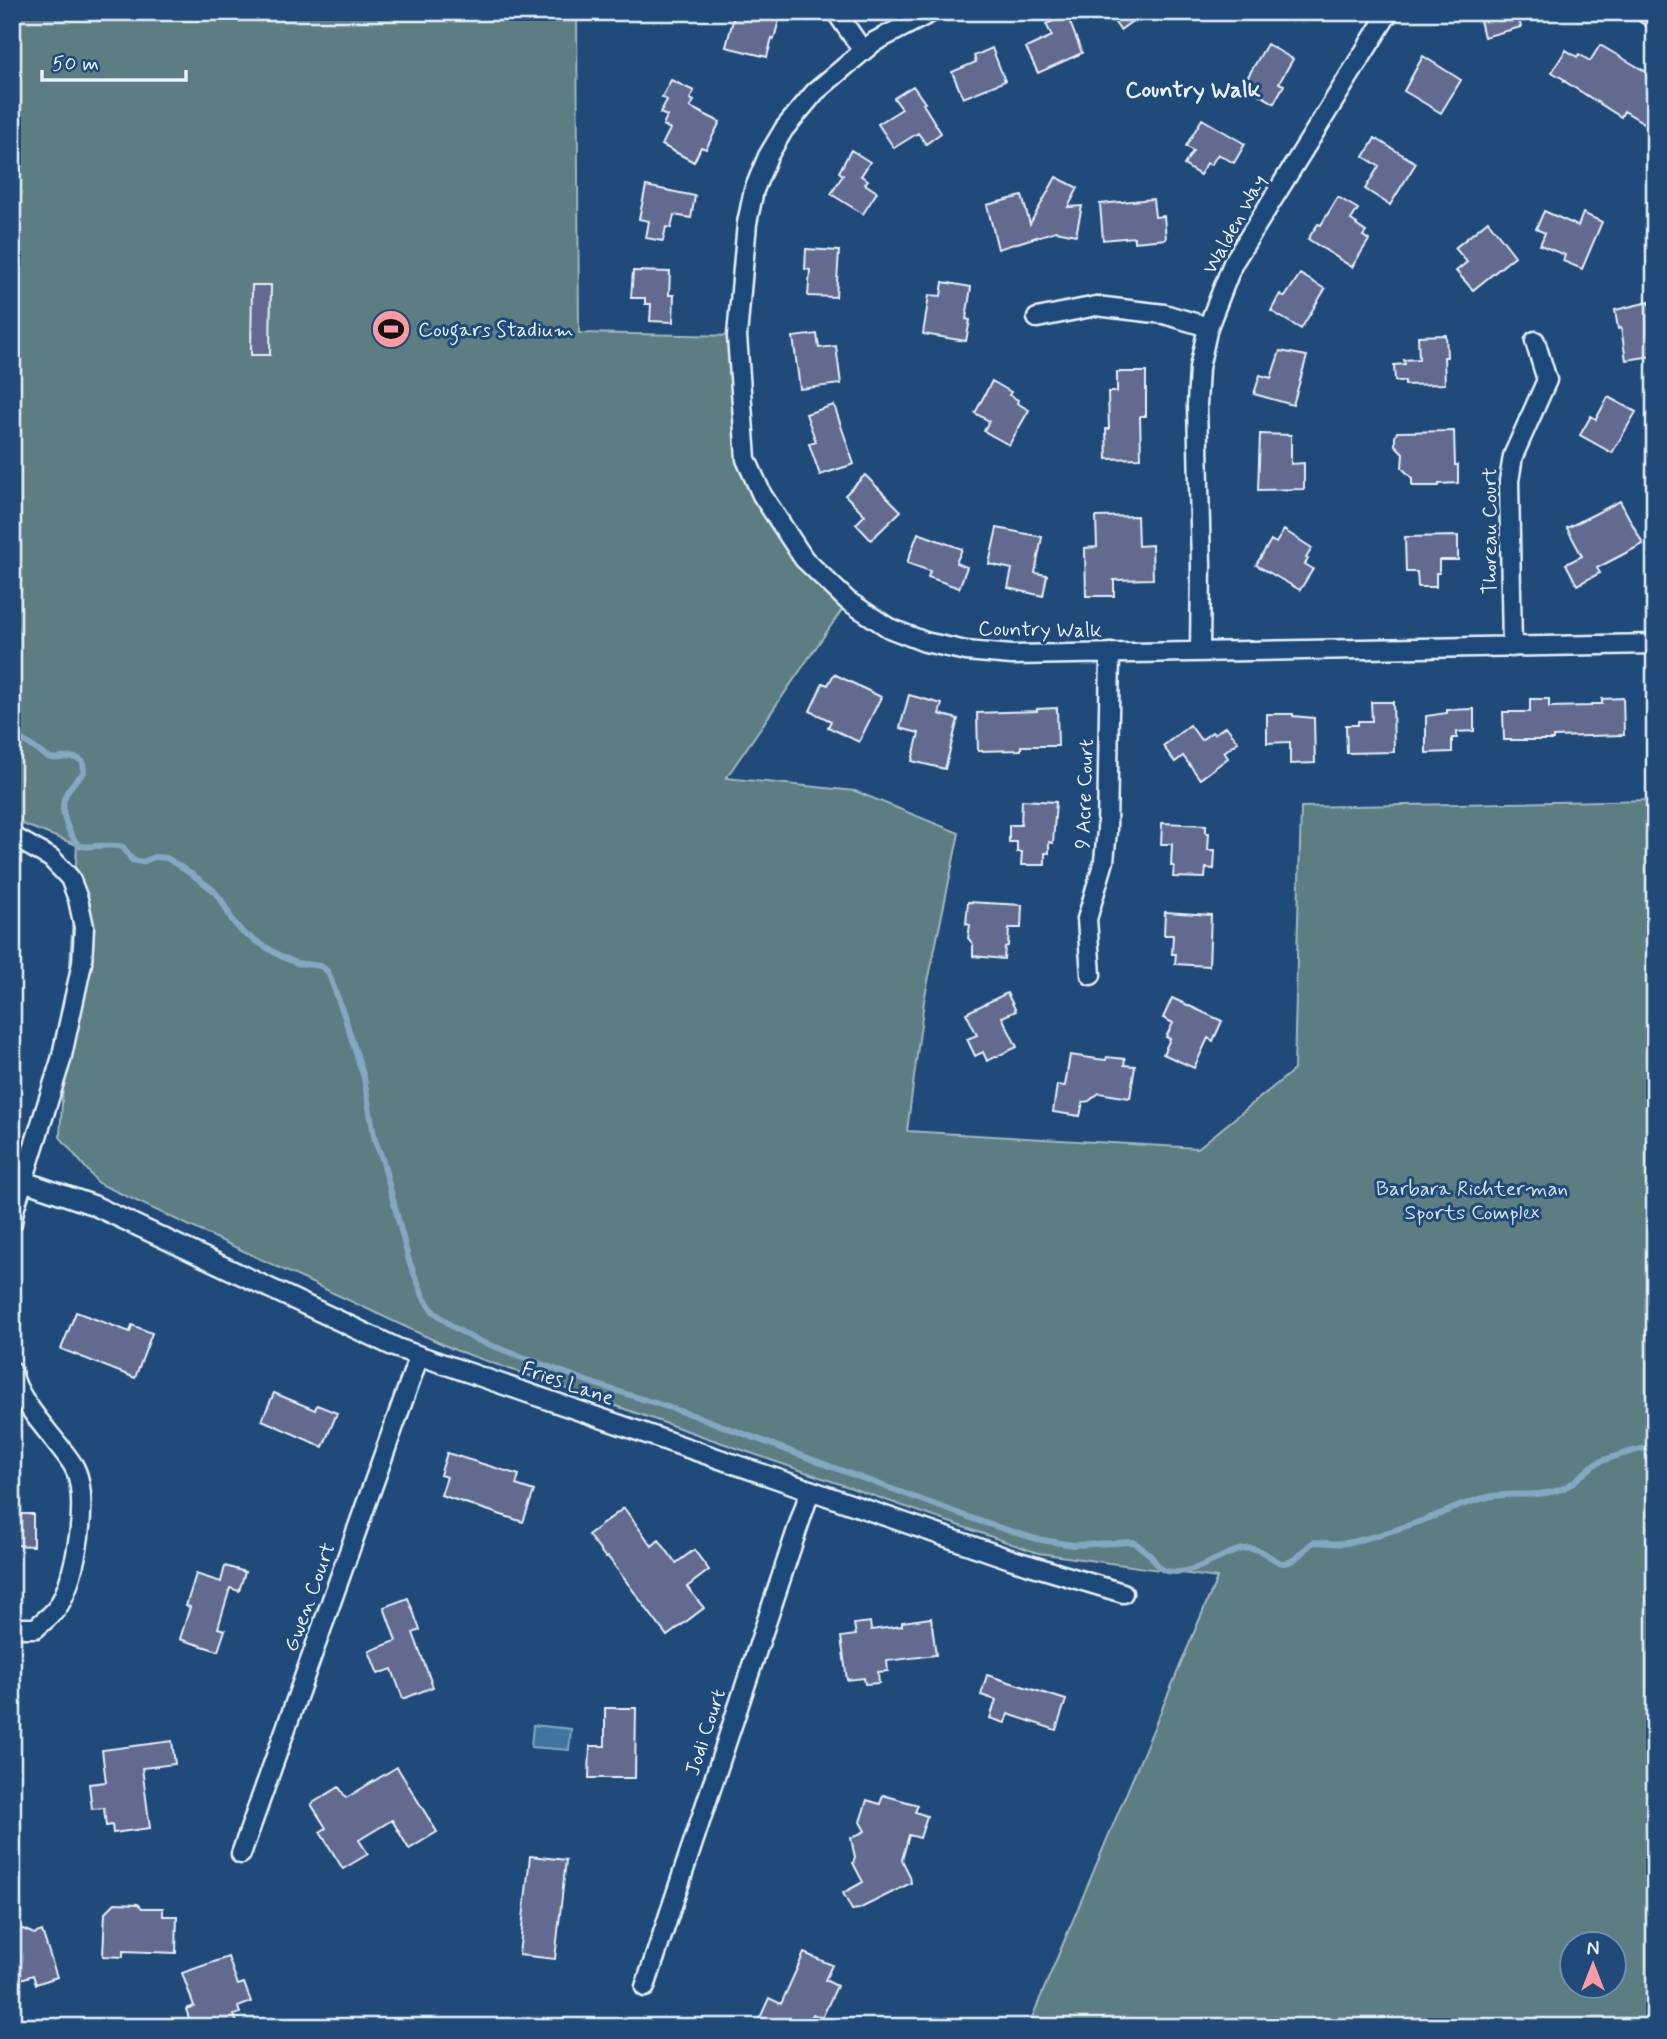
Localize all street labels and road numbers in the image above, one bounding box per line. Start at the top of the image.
street label: Walden Way [1196,170,1274,279]
street label: Thoreau Court [1476,467,1504,595]
street label: Country Walk [978,615,1102,645]
street label: 9 Acre Court [1069,738,1101,850]
street label: Fries Lane [518,1355,617,1413]
street label: Gwen Court [277,1539,343,1656]
street label: Jodi Court [679,1685,733,1779]

